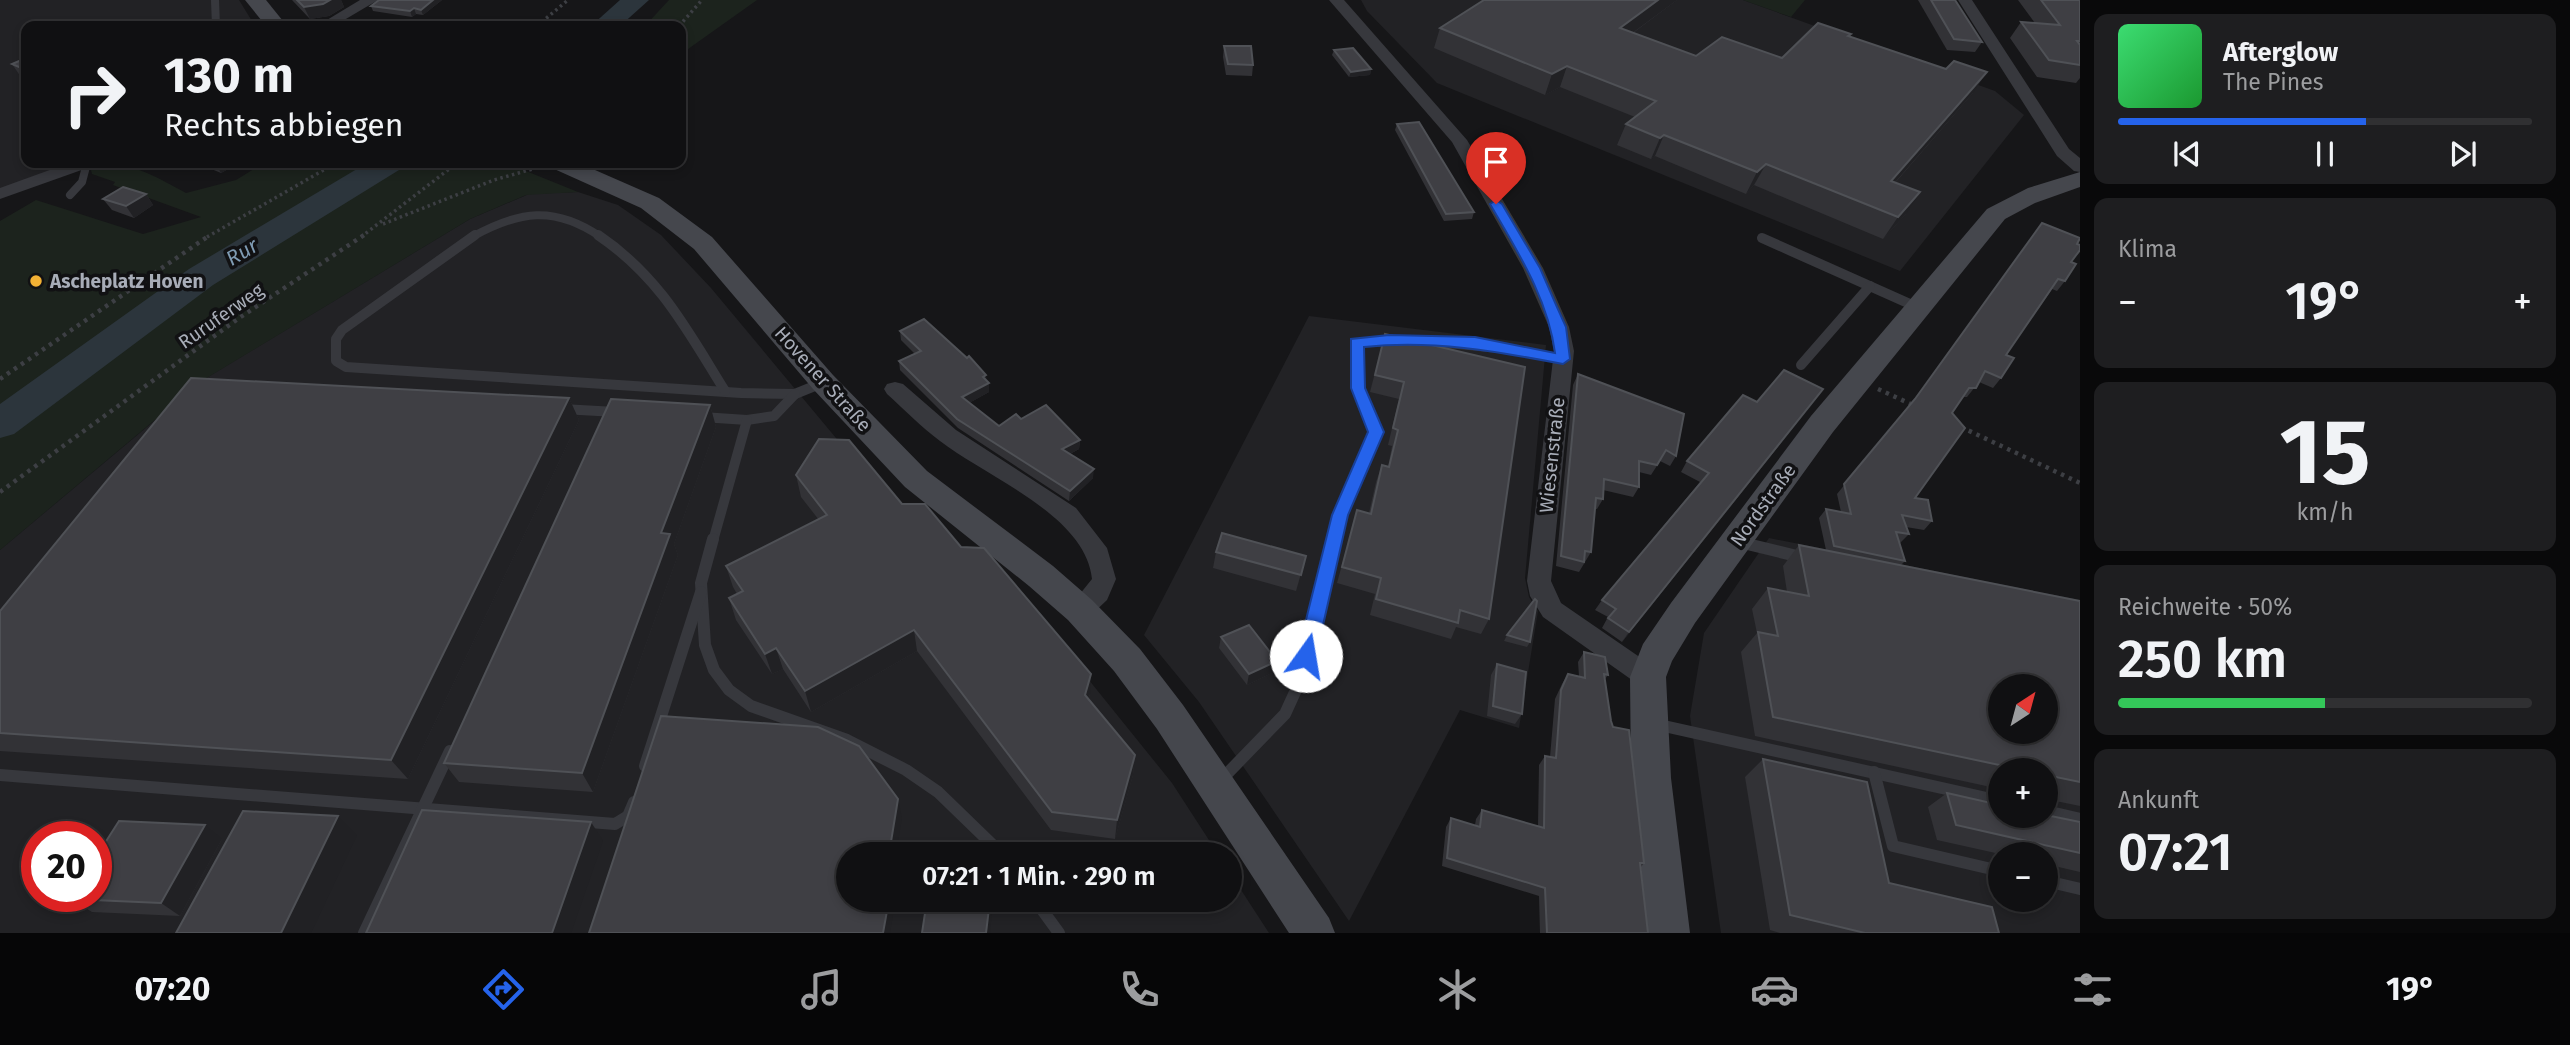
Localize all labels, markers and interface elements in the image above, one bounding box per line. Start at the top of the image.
text: Afterglow [2223,37,2338,68]
text: 130 m [164,46,294,105]
icon: right [49,49,140,140]
text: The Pines [2223,68,2324,96]
text: Rechts abbiegen [164,106,404,144]
pin [1466,132,1526,204]
icon: previous [2168,135,2206,173]
icon: pause [2306,135,2344,173]
icon: next [2444,135,2482,173]
icon: arrive [1477,143,1515,181]
water label: Rur [221,232,264,272]
text: Klima [2118,235,2177,263]
place label: Ascheplatz Hoven [49,270,203,293]
text: 19° [2285,270,2365,333]
marker: Ascheplatz Hoven [28,273,44,289]
street label: Ruruferweg [174,278,268,354]
text: − [2118,279,2137,325]
text: + [2513,279,2532,325]
street label: Hovener Straße [770,322,876,436]
street label: Wiesenstraße [1534,396,1570,514]
text: 15 [2279,398,2371,507]
street label: Nordstraße [1725,459,1801,551]
text: km/h [2297,498,2353,526]
text: Reichweite · 50% [2118,593,2292,621]
position arrow [1269,619,1343,693]
text: 250 km [2118,628,2287,691]
north arrow [1988,674,2058,744]
map controls [1988,674,2058,912]
button: + [1988,758,2058,828]
text: Ankunft [2118,786,2199,814]
speed limit sign: 20 [21,821,112,912]
text: 07:21 [2118,821,2233,884]
button: − [1988,842,2058,912]
text: 07:21 · 1 Min. · 290 m [922,861,1156,892]
icon: directions [479,965,528,1014]
icon: music [797,965,846,1014]
icon: phone [1115,965,1164,1014]
icon: climate [1433,965,1482,1014]
icon: car [1750,965,1799,1014]
icon: filters [2068,965,2117,1014]
text: 07:20 [134,970,210,1008]
text: 19° [2386,970,2436,1008]

